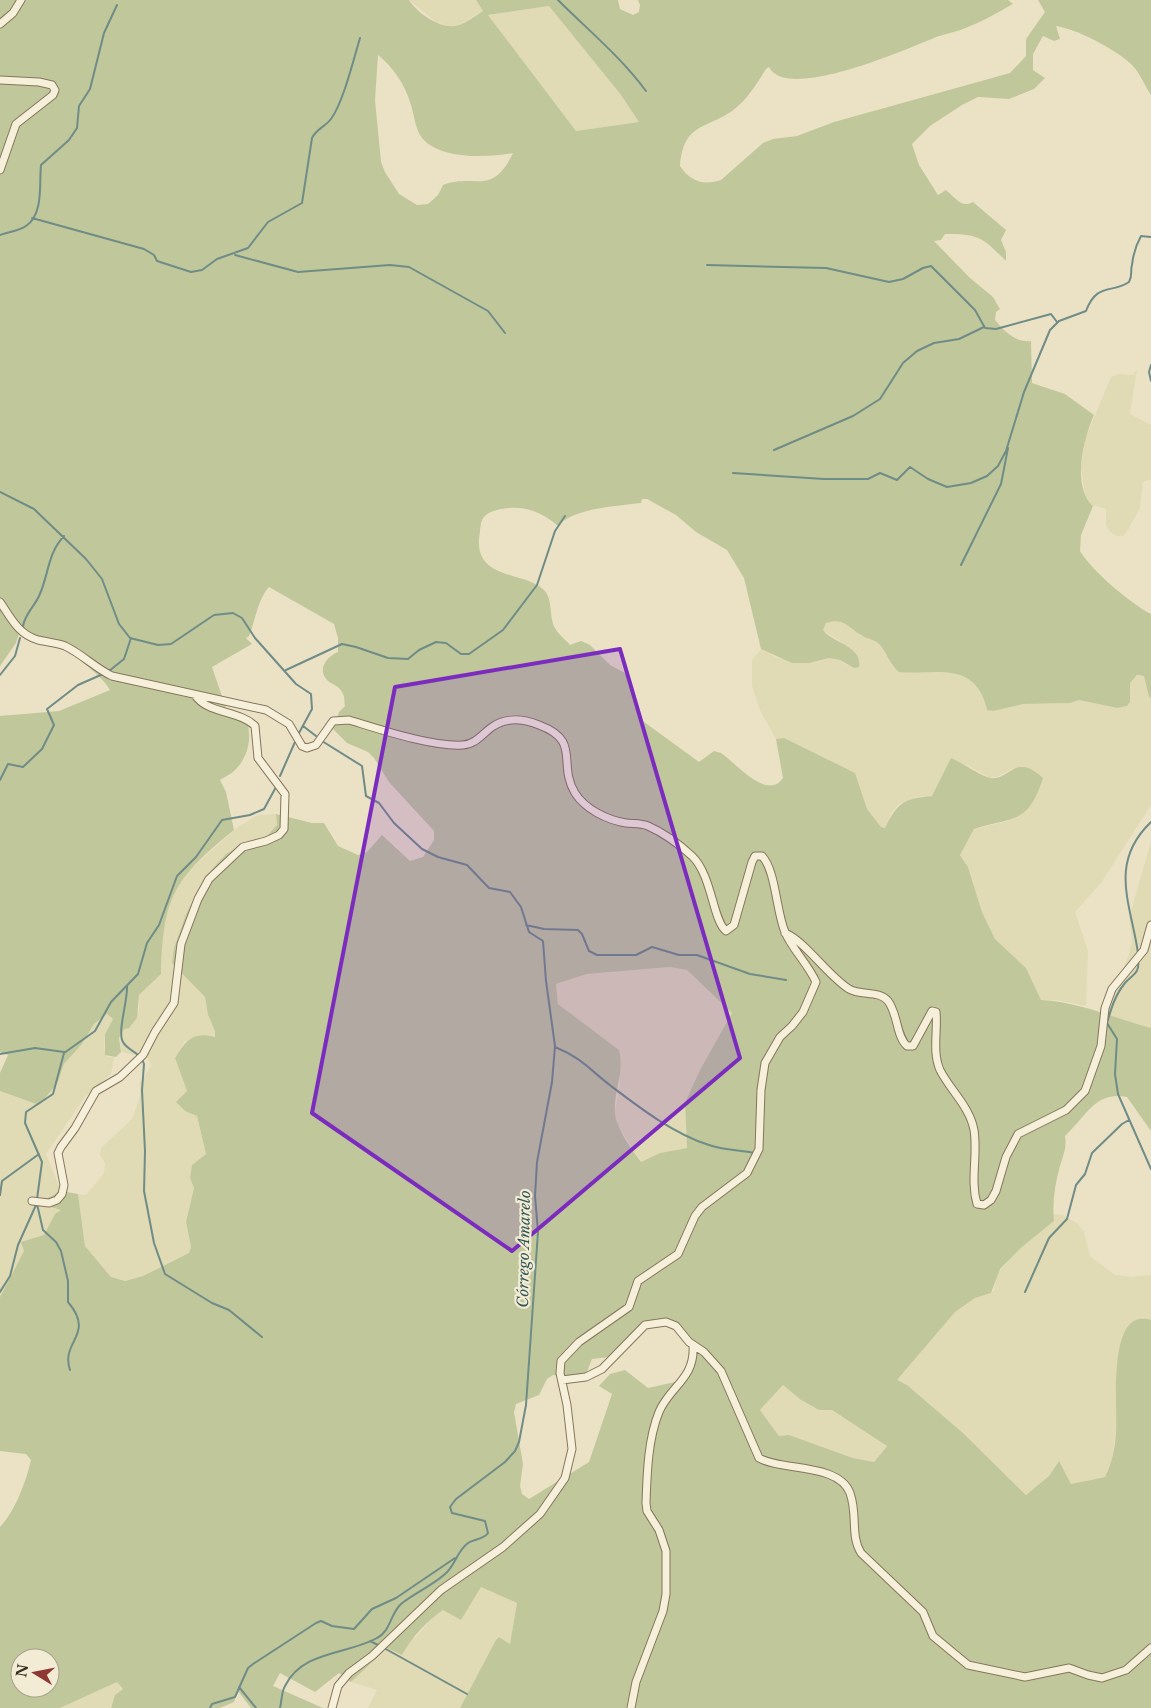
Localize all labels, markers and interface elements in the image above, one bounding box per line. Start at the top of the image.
water label: Córrego Amarelo [513,1190,534,1308]
north arrow [10,1648,60,1698]
text: N [12,1663,32,1679]

